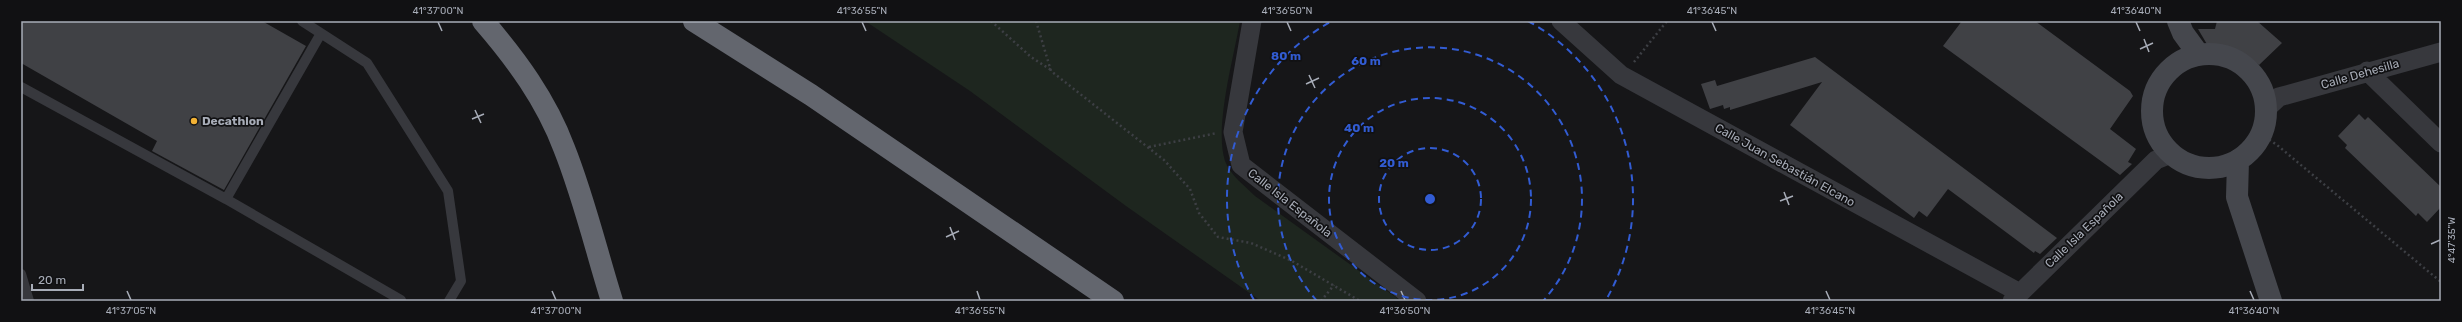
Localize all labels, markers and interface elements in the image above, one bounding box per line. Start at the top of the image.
text: 41°37'00"N [413,5,463,17]
text: 41°36'55"N [837,5,887,17]
text: 41°36'50"N [1261,5,1313,17]
text: 41°36'45"N [1687,5,1737,17]
text: 41°36'40"N [2111,5,2161,17]
text: 80 m [1271,49,1301,63]
text: 60 m [1351,54,1381,68]
street label: Calle Dehesilla [2319,56,2401,92]
place label: Decathlon [202,114,264,128]
marker: Decathlon [189,116,199,126]
text: 40 m [1344,121,1374,135]
street label: Calle Juan Sebastián Elcano [1713,121,1858,209]
text: 20 m [1379,156,1409,170]
street label: Calle Isla Española [1245,166,1335,240]
street label: Calle Isla Española [2042,189,2126,271]
centre of rings [1423,192,1437,206]
text: 4°47'35"W [2446,217,2458,263]
scale bar [32,266,83,292]
text: 20 m [38,273,66,287]
text: 41°37'05"N [106,305,156,317]
text: 41°37'00"N [531,305,581,317]
text: 41°36'55"N [955,305,1005,317]
text: 41°36'50"N [1379,305,1431,317]
text: 41°36'45"N [1805,305,1855,317]
text: 41°36'40"N [2229,305,2279,317]

